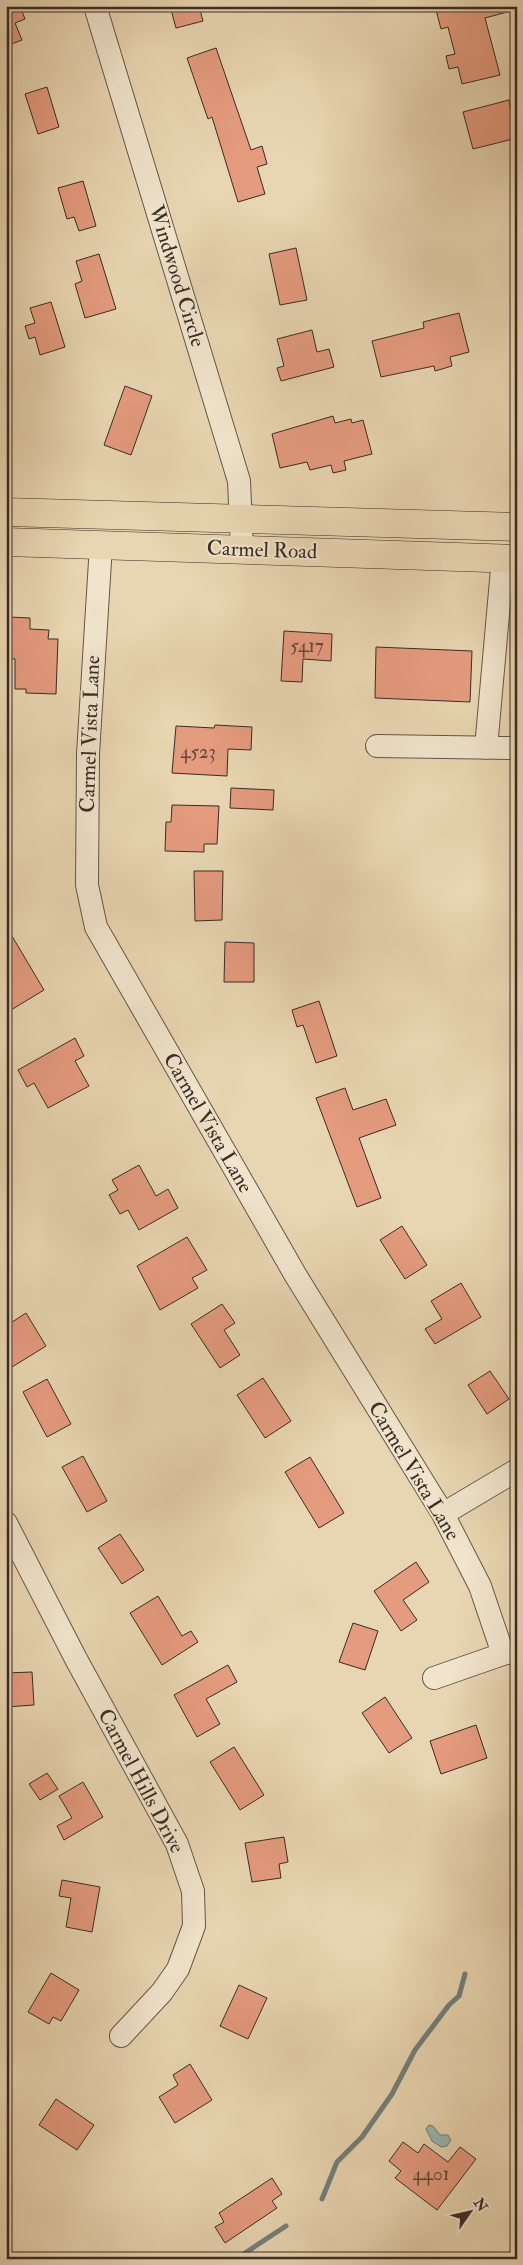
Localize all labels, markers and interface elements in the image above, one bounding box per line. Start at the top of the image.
street label: Windwood Circle [142,201,211,350]
street label: Carmel Road [206,535,318,565]
house number: 5417 [290,634,324,658]
street label: Carmel Vista Lane [74,655,106,813]
house number: 4523 [180,740,216,764]
street label: Carmel Vista Lane [157,1048,259,1198]
street label: Carmel Vista Lane [362,1397,466,1546]
street label: Carmel Hills Drive [92,1704,191,1858]
house number: 4401 [413,2162,449,2186]
north arrow [446,2188,496,2238]
text: N [469,2194,491,2215]

